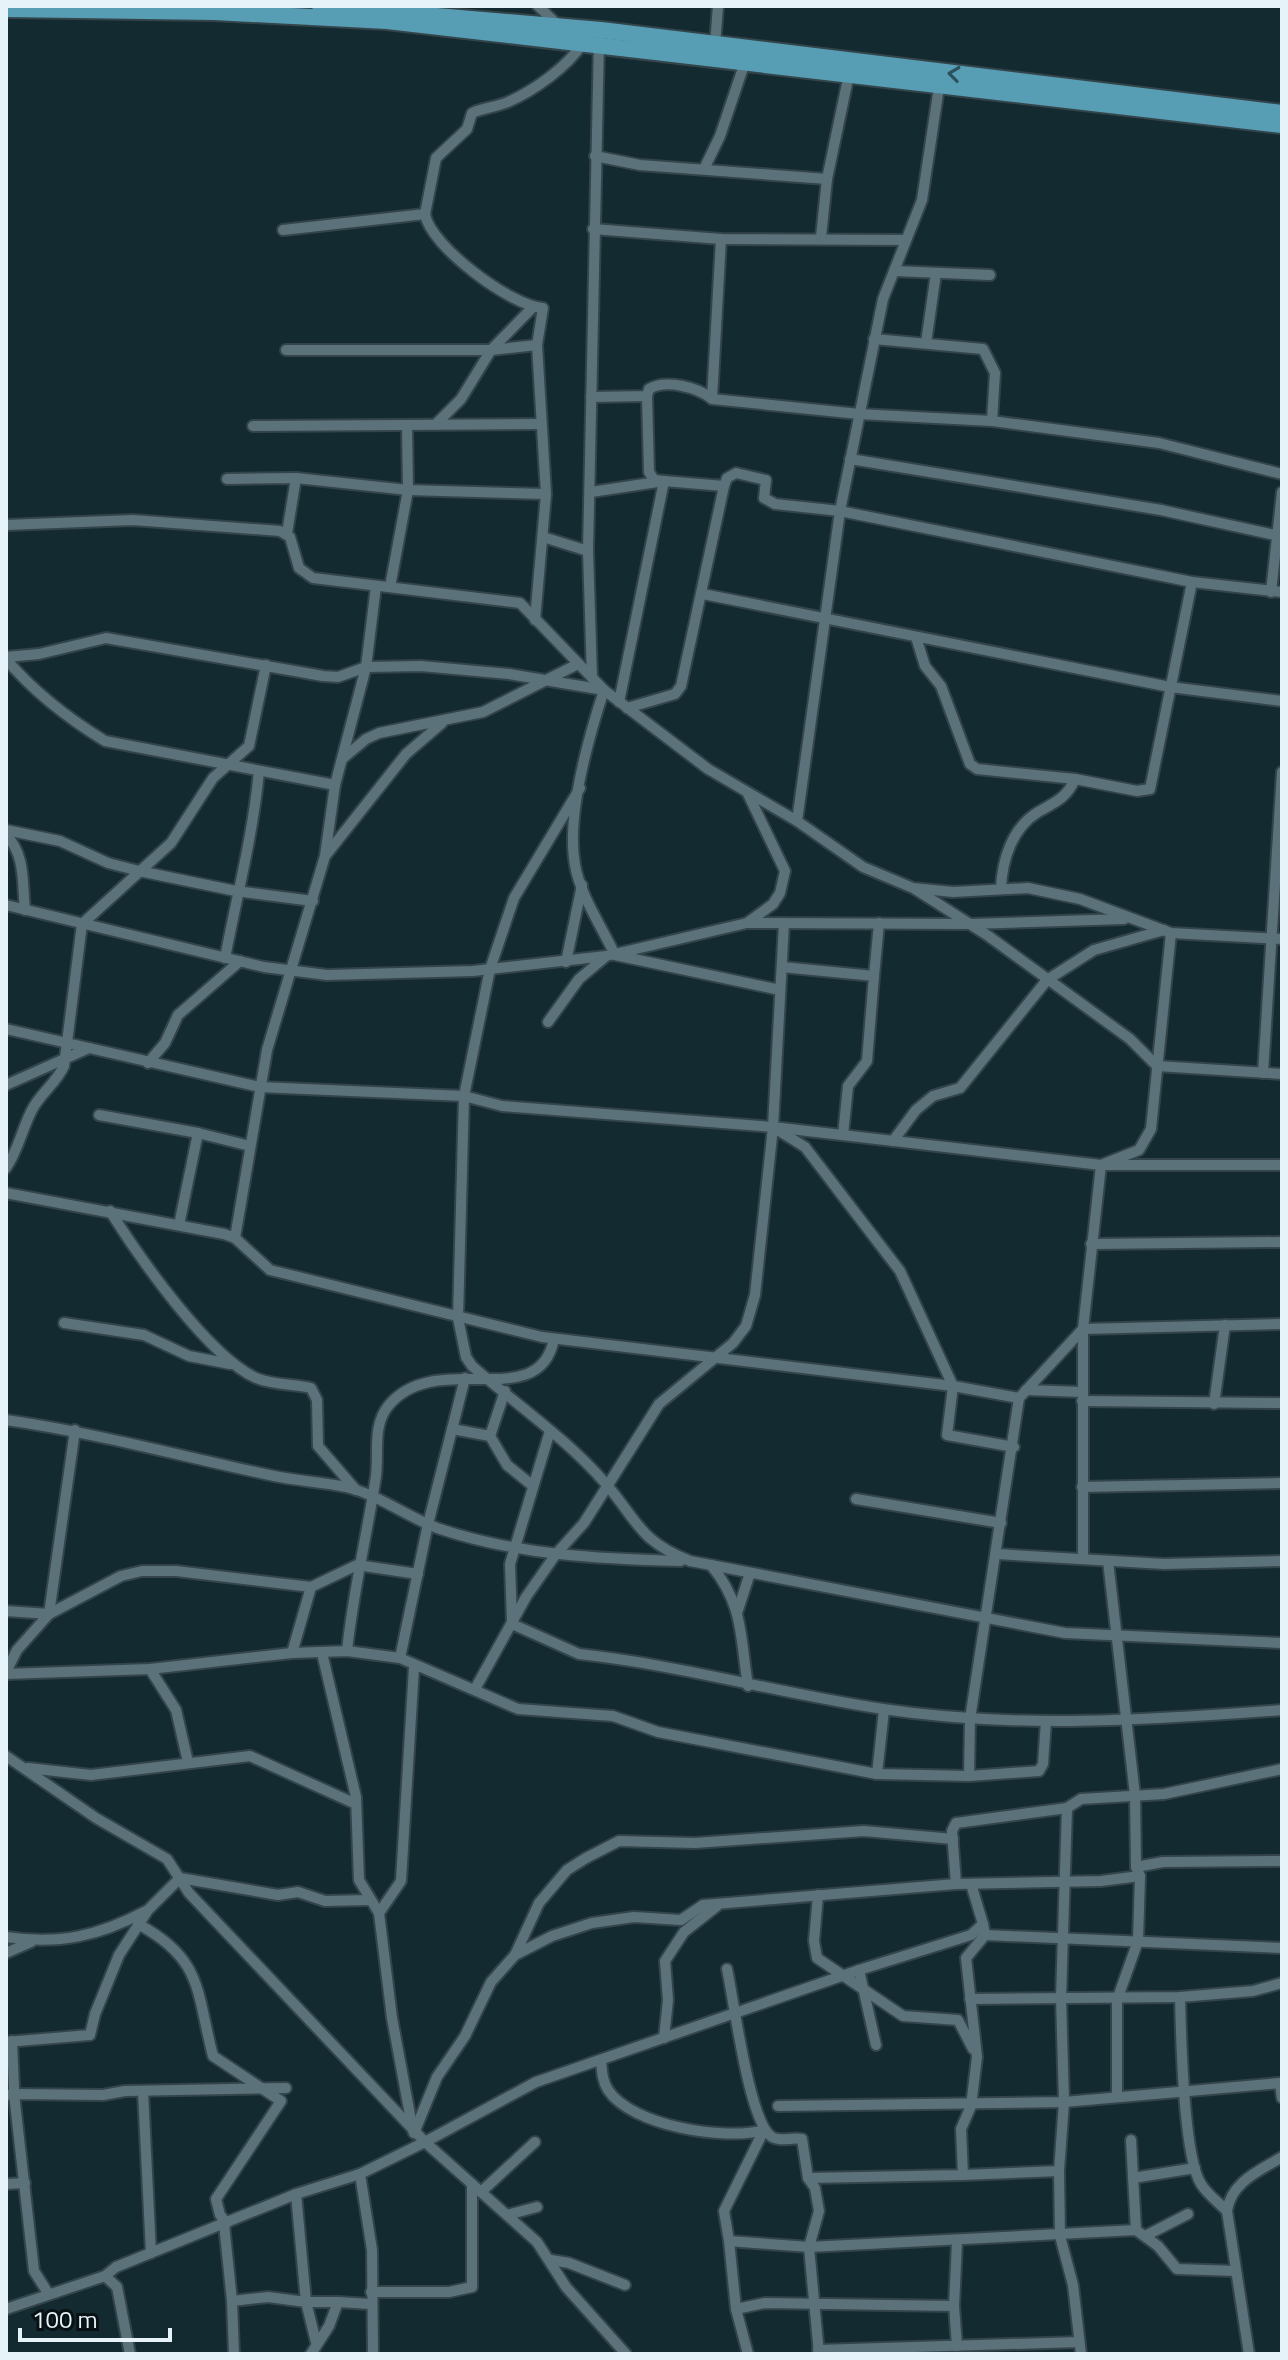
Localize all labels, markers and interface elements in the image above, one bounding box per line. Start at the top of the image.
one-way arrow [947,66,960,83]
scale bar [20,2292,170,2342]
text: 100 m [32,2301,98,2337]

